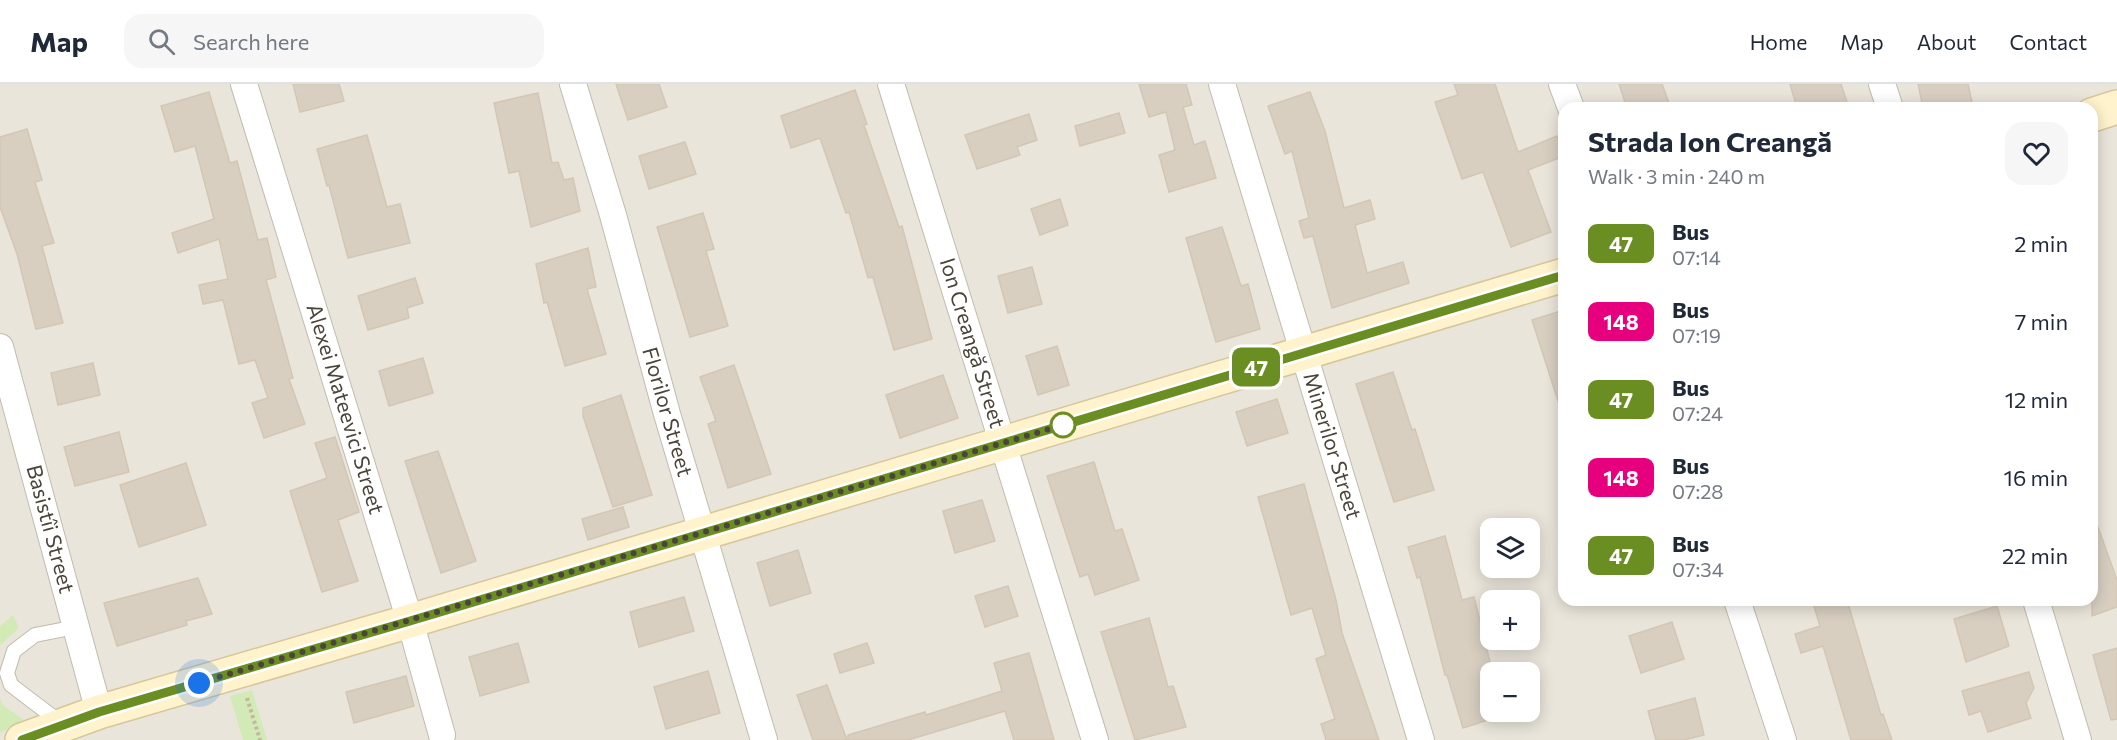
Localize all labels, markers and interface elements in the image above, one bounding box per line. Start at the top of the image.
search box [124,14,544,68]
text: Map [30,24,88,58]
icon: search [145,25,178,58]
text: Search here [193,28,309,55]
text: Home [1750,29,1807,54]
text: Map [1840,29,1884,54]
text: About [1917,29,1976,54]
text: Contact [2009,29,2087,54]
button: heart [2005,122,2068,185]
text: Strada Ion Creangă [1588,124,1832,158]
text: Walk · 3 min · 240 m [1588,164,1765,188]
text: Bus [1672,218,1709,245]
text: 2 min [2014,230,2068,257]
text: 47 [1609,231,1633,256]
text: 07:14 [1672,245,1721,269]
street label: Ion Creangă Street [936,255,1011,431]
text: Bus [1672,296,1709,323]
street label: Alexei Mateevici Street [303,300,390,517]
text: 7 min [2015,308,2068,335]
text: 148 [1603,309,1639,334]
text: 07:19 [1672,323,1721,347]
street label: Florilor Street [638,344,699,479]
line badge: 47 [1229,348,1283,386]
text: 47 [1244,355,1268,380]
street label: Minerilor Street [1299,369,1368,522]
text: Bus [1672,374,1709,401]
text: 12 min [2005,386,2068,413]
text: 47 [1609,387,1633,412]
text: 07:24 [1672,401,1723,425]
unlabelled marker [1050,412,1076,438]
text: Bus [1672,452,1709,479]
street label: Basistîi Street [22,462,81,596]
text: 16 min [2004,464,2068,491]
text: 148 [1603,465,1639,490]
text: 07:28 [1672,479,1723,503]
map controls [1480,518,1540,722]
button: layers [1480,518,1540,578]
text: Bus [1672,530,1709,557]
text: 22 min [2002,542,2068,569]
text: 47 [1609,543,1633,568]
text: 07:34 [1672,557,1724,581]
button: + [1480,590,1540,650]
button: − [1480,662,1540,722]
your location [184,668,214,698]

